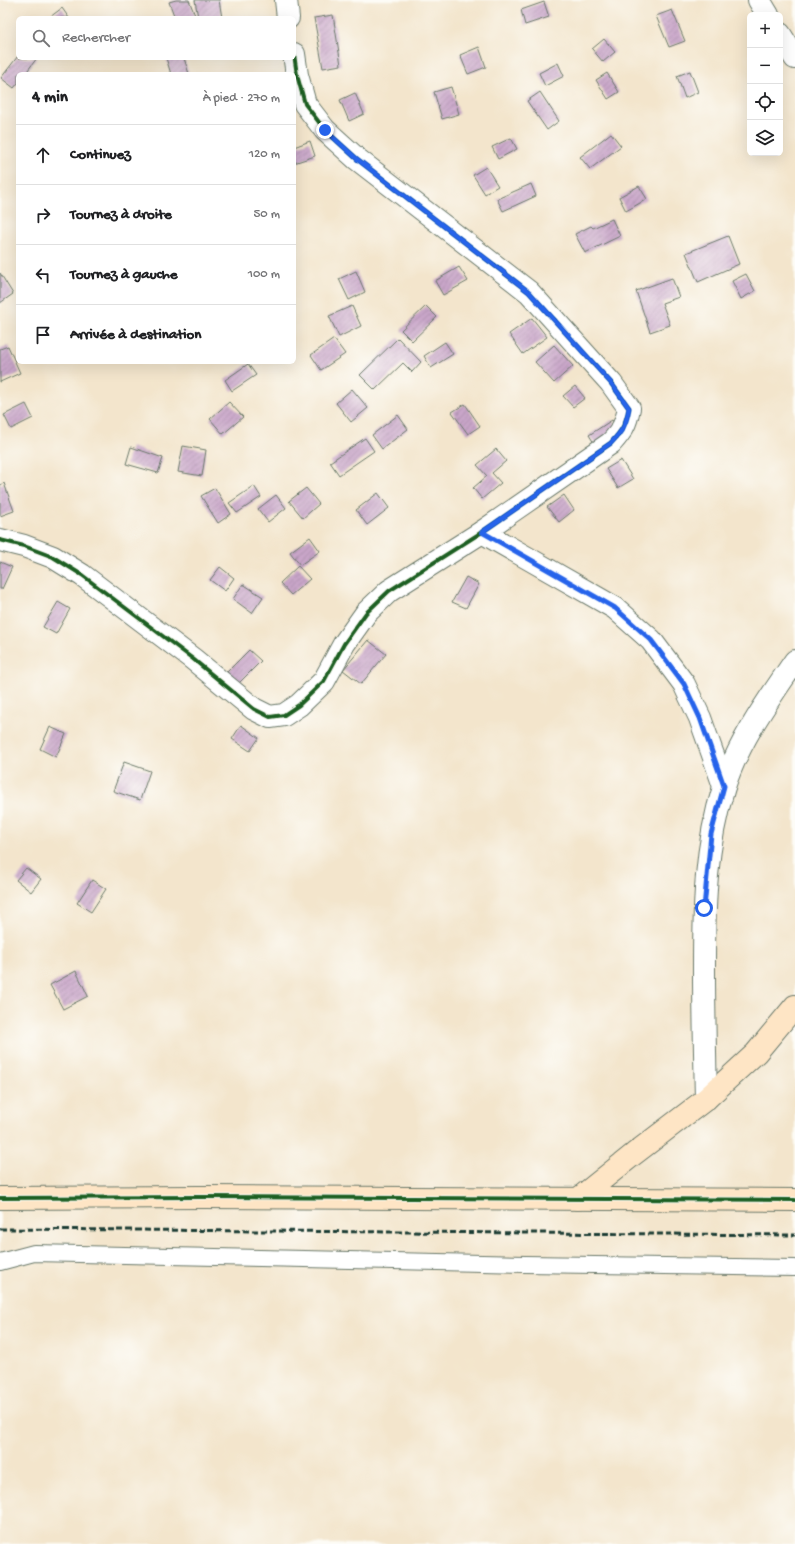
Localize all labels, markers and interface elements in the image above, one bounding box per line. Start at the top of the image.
map controls [747,12,783,156]
button: + [747,12,783,48]
search box [16,16,296,60]
icon: search [30,27,52,49]
text: Rechercher [62,29,130,47]
button: − [747,48,783,84]
button: locate [747,84,783,120]
text: 4 min [32,88,68,108]
text: À pied · 270 m [203,91,280,106]
button: layers [747,120,783,156]
route end [316,121,334,139]
icon: ahead [32,144,54,166]
text: Continuez [70,146,131,164]
text: 120 m [249,147,280,162]
icon: right [32,204,54,226]
text: Tournez à droite [70,206,172,224]
text: 50 m [253,207,280,222]
icon: left [32,264,54,286]
text: Tournez à gauche [70,266,178,284]
text: 100 m [248,267,280,282]
icon: arrive [32,324,54,346]
text: Arrivée à destination [70,326,201,344]
route start [695,899,713,917]

